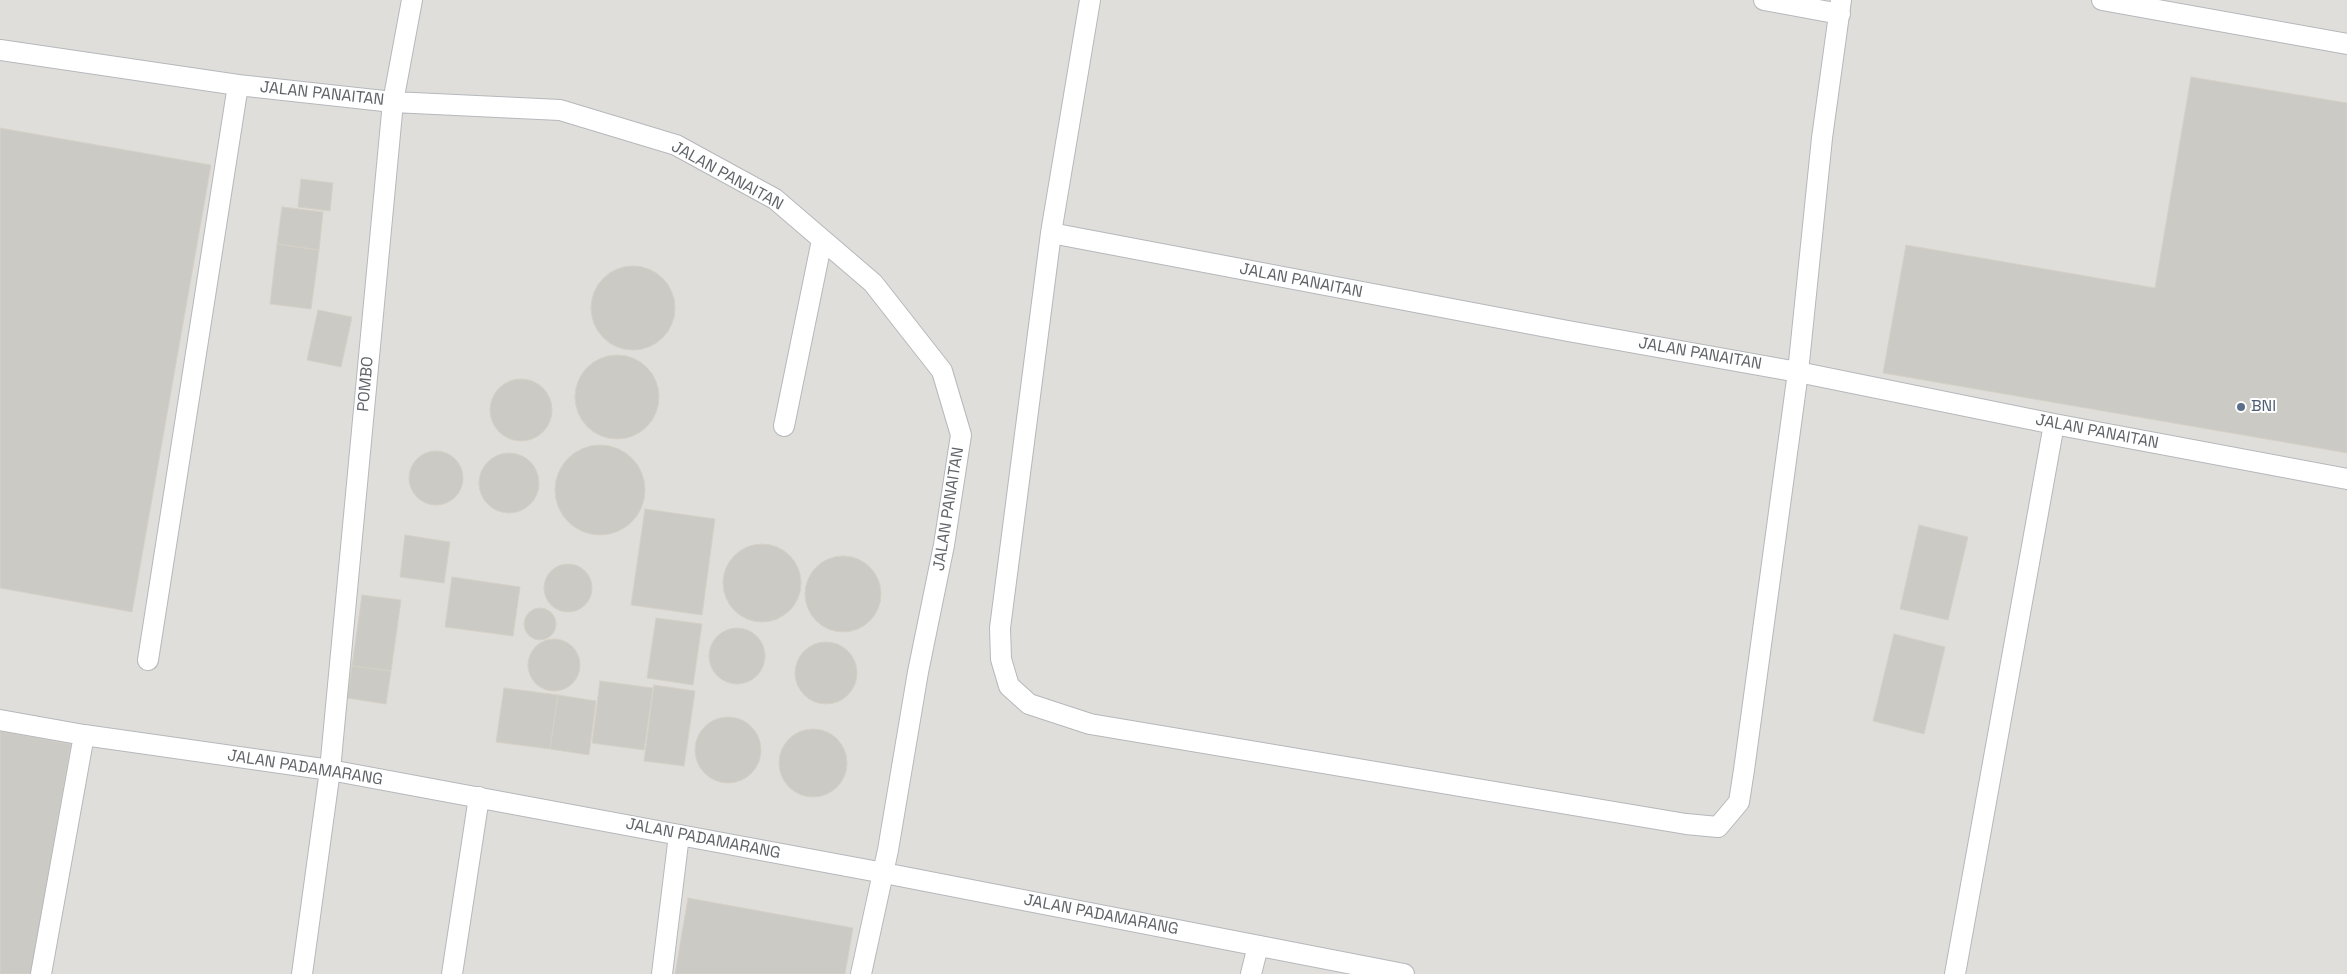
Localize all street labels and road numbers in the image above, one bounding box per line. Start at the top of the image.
street label: JALAN PANAITAN [259,78,385,110]
street label: JALAN PANAITAN [668,137,786,215]
street label: JALAN PANAITAN [1238,260,1364,302]
street label: JALAN PANAITAN [1637,334,1763,374]
street label: POMBO [354,356,378,412]
street label: JALAN PANAITAN [2034,411,2160,453]
street label: JALAN PANAITAN [930,446,968,572]
street label: JALAN PADAMARANG [226,746,384,790]
street label: JALAN PADAMARANG [624,815,782,863]
street label: JALAN PADAMARANG [1022,891,1180,939]

